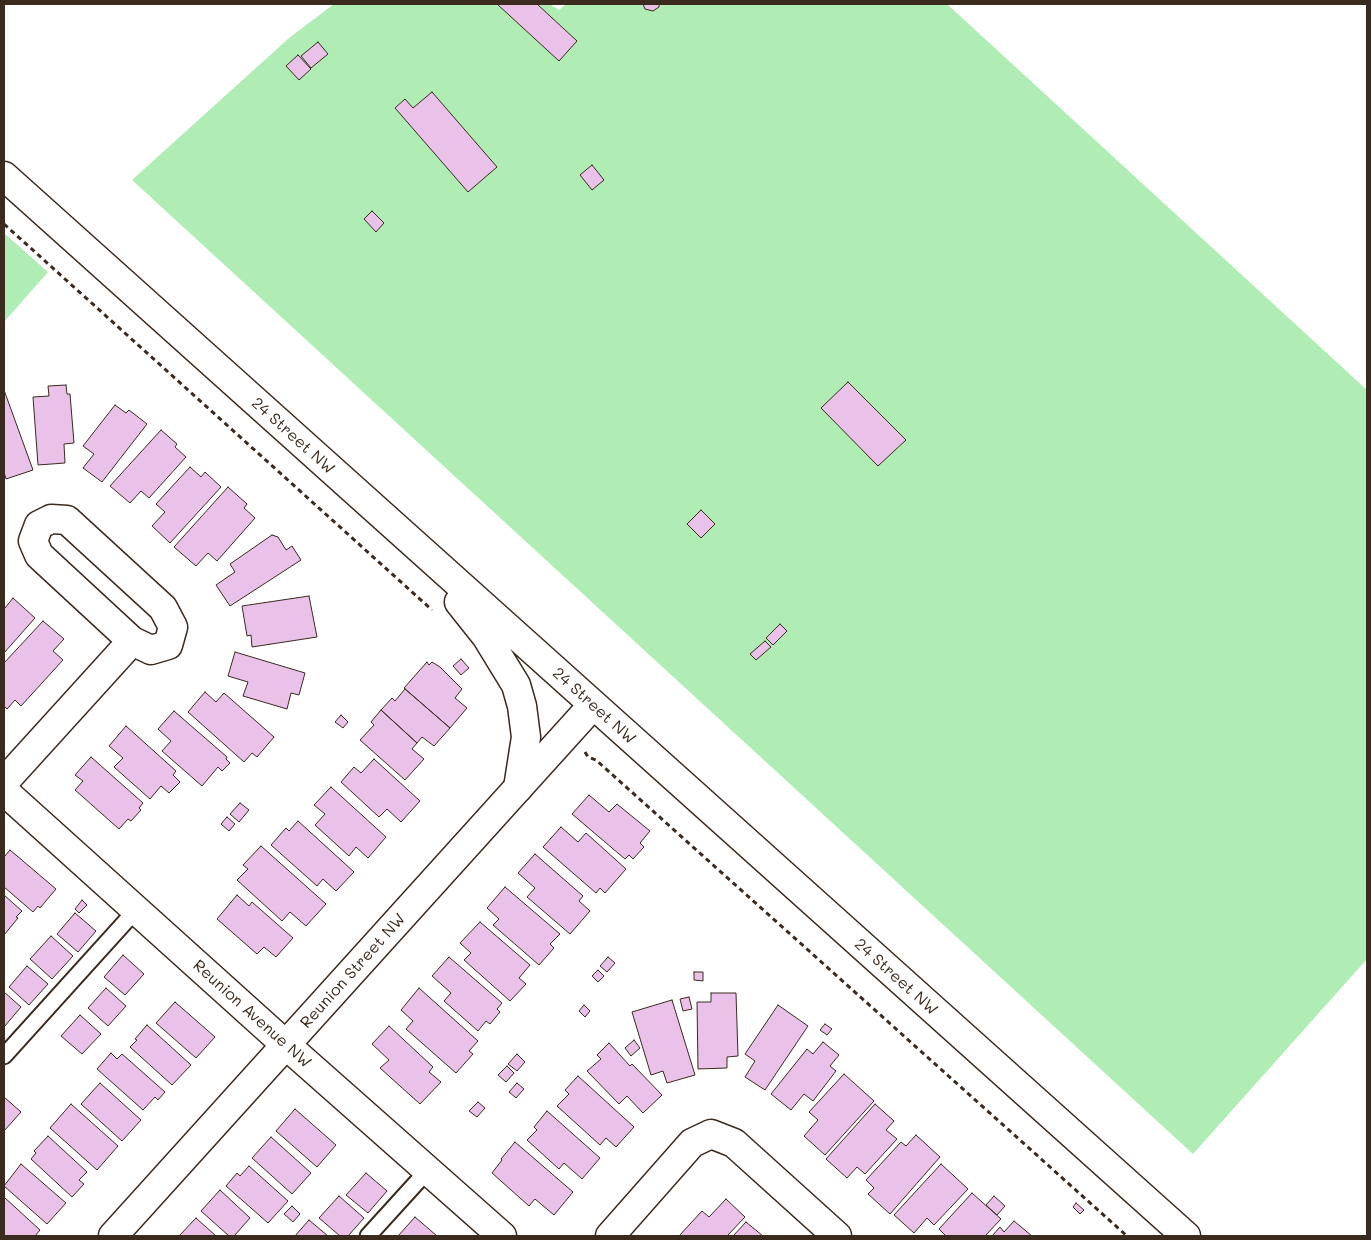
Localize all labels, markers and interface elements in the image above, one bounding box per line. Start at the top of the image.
street label: 24 Street NW [247,394,339,478]
street label: 24 Street NW [548,664,640,748]
street label: Reunion Street NW [296,910,410,1032]
street label: 24 Street NW [850,935,942,1019]
street label: Reunion Avenue NW [189,956,315,1072]

